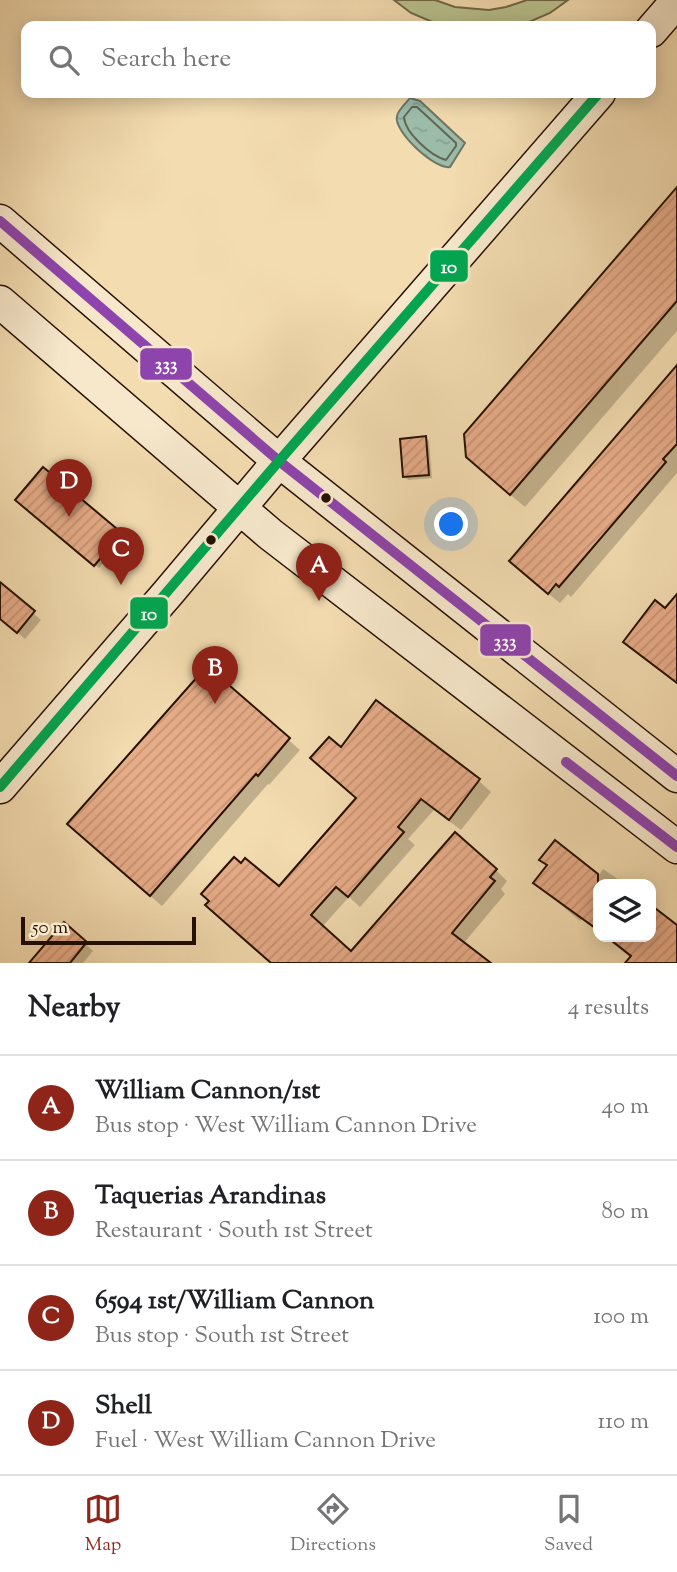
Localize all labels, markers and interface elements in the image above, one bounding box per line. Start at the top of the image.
search box [21,21,656,98]
icon: search [45,41,83,79]
text: Search here [101,41,231,78]
line badge: 10 [429,249,469,283]
text: 10 [441,255,457,282]
line badge: 333 [139,347,193,381]
text: 333 [154,352,178,379]
pin: D [46,459,92,517]
unlabelled marker [319,491,333,505]
your location [434,507,468,541]
pin: C [98,527,144,585]
unlabelled marker [204,533,218,547]
pin: A [296,543,342,601]
line badge: 10 [129,596,169,630]
text: 10 [141,602,157,629]
line badge: 333 [479,623,532,657]
text: 333 [493,629,517,656]
pin: B [192,646,238,704]
map controls [593,879,656,942]
button: layers [593,879,656,942]
scale bar [21,914,196,946]
text: 50 m [32,915,68,942]
text: Nearby [28,987,120,1030]
text: 4 results [568,992,649,1025]
text: William Cannon/1st [95,1073,320,1110]
text: A [42,1091,60,1124]
text: 40 m [602,1091,649,1124]
text: Bus stop · West William Cannon Drive [95,1110,477,1143]
text: Taquerias Arandinas [95,1178,326,1215]
text: B [44,1196,58,1229]
text: 80 m [601,1196,649,1229]
text: Restaurant · South 1st Street [95,1215,373,1248]
text: 6594 1st/William Cannon [95,1283,374,1320]
text: C [42,1301,60,1334]
text: 100 m [593,1301,649,1334]
text: Bus stop · South 1st Street [95,1320,349,1353]
text: Shell [95,1388,152,1425]
text: D [42,1406,60,1439]
text: 110 m [598,1406,649,1439]
text: Fuel · West William Cannon Drive [95,1425,436,1458]
tab: Map [84,1490,122,1559]
tab: Directions [290,1490,376,1559]
tab: Saved [544,1490,593,1559]

